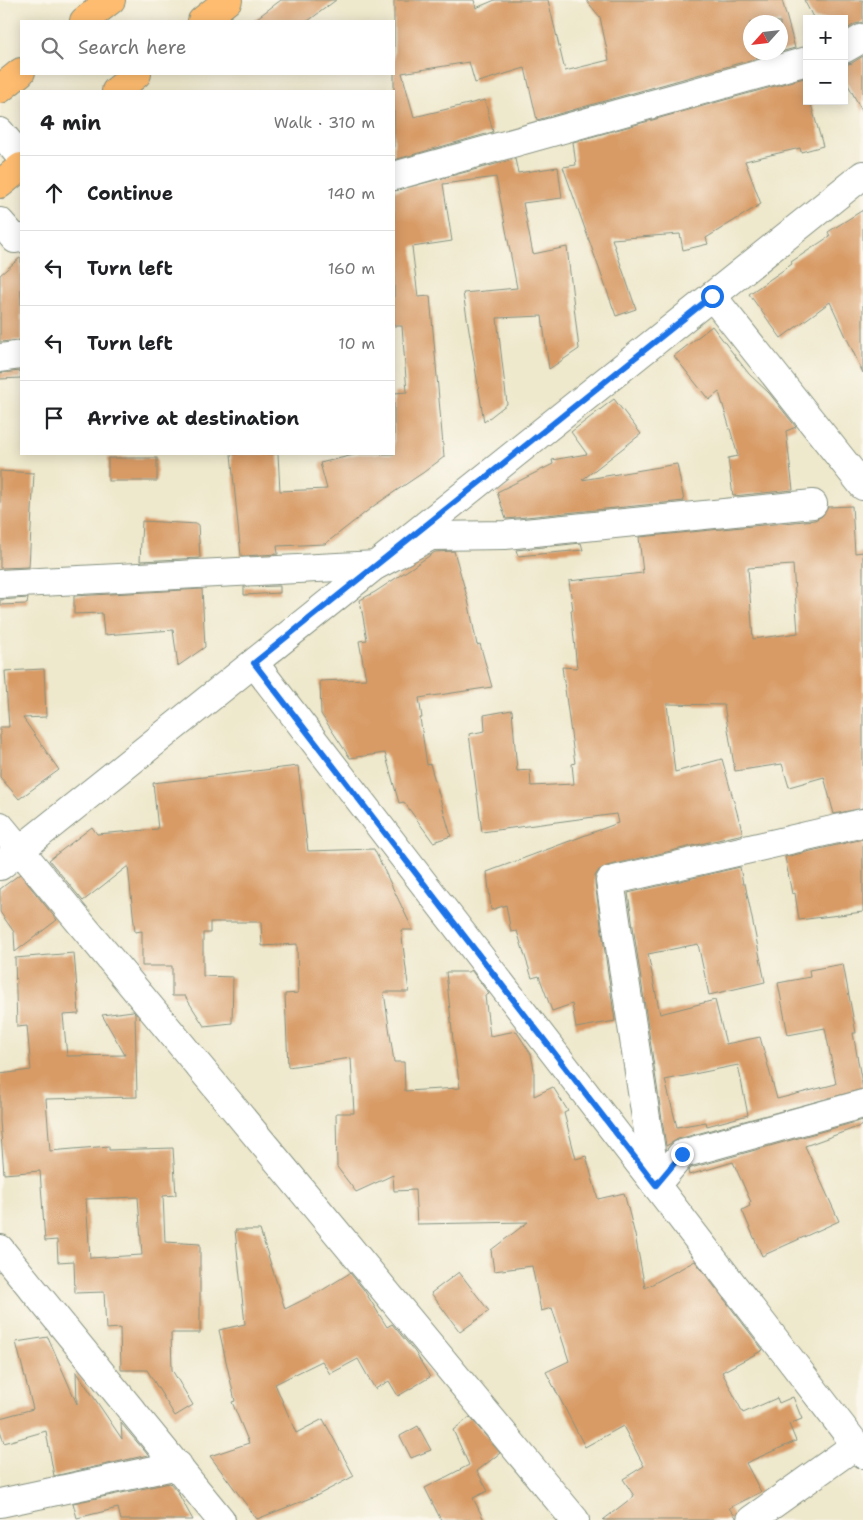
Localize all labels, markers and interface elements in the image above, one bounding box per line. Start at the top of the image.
north arrow [743,15,788,60]
map controls [803,15,848,105]
button: + [803,15,848,60]
search box [20,20,395,75]
icon: search [38,34,66,62]
text: Search here [78,35,187,60]
button: − [803,60,848,105]
text: 4 min [40,109,101,137]
text: Walk · 310 m [274,112,375,133]
icon: ahead [40,179,68,207]
text: Continue [87,181,173,206]
text: 140 m [328,183,375,204]
icon: left [40,254,68,282]
text: Turn left [87,256,173,281]
text: 160 m [328,258,375,279]
route start [701,285,724,308]
icon: left [40,329,68,357]
text: Turn left [87,331,173,356]
text: 10 m [338,333,375,354]
icon: arrive [40,404,68,432]
text: Arrive at destination [87,406,299,431]
route end [671,1143,694,1166]

